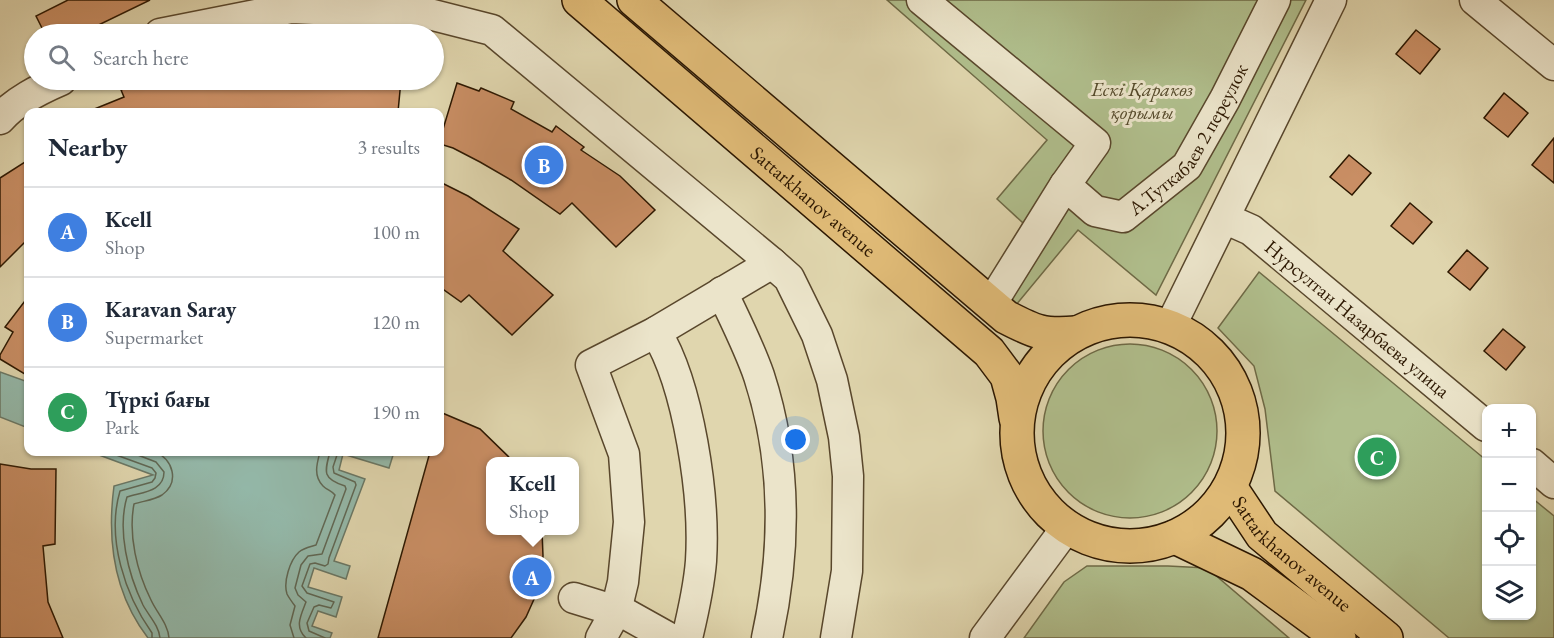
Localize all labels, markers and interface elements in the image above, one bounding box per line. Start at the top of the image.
search box [24,24,444,90]
icon: search [45,41,78,74]
text: Search here [93,43,188,72]
street label: А.Туткабаев 2 переулок [1122,59,1254,221]
park label: Ескі Қаракөз қорымы [1090,76,1193,125]
text: Nearby [48,130,128,164]
text: 3 results [357,134,420,160]
street label: Sattarkhanov avenue [745,140,882,263]
pin: B [524,142,564,188]
text: Kcell [105,205,152,234]
text: A [60,219,75,245]
text: 100 m [372,219,420,245]
text: Shop [105,234,145,260]
street label: Нурсултан Назарбаева улица [1259,234,1455,404]
text: Karavan Saray [105,295,236,324]
text: B [61,309,74,335]
text: 120 m [372,309,420,335]
text: Supermarket [105,324,203,350]
text: Түркі бағы [105,385,210,414]
text: C [60,399,75,425]
text: 190 m [372,399,420,425]
map controls [1482,404,1536,620]
button: + [1482,404,1536,458]
text: Park [105,414,139,440]
your location [781,425,810,454]
pin: C [1358,434,1396,480]
popup [486,457,579,535]
button: − [1482,458,1536,512]
text: Kcell [509,469,556,498]
street label: Sattarkhanov avenue [1226,491,1358,617]
text: Shop [509,498,549,524]
button: locate [1482,512,1536,566]
pin: A [512,554,552,600]
button: layers [1482,566,1536,620]

